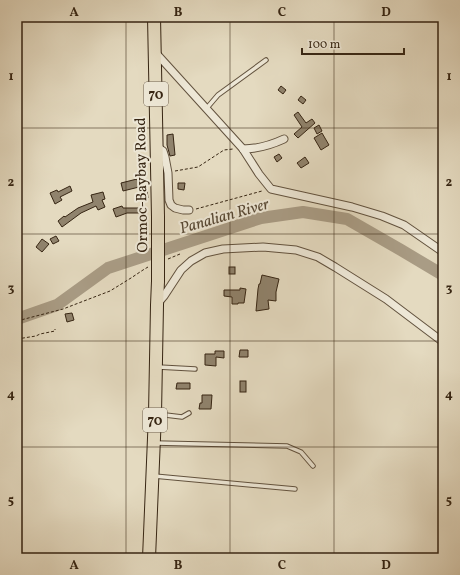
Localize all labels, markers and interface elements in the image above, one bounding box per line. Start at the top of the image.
text: A [69,4,79,22]
text: B [174,4,183,22]
text: C [278,4,286,22]
text: D [381,4,391,22]
scale bar [302,30,404,56]
text: 100 m [308,37,341,53]
text: 1 [8,68,14,86]
text: 1 [446,68,452,86]
road number: 70 [144,82,168,106]
street label: Ormoc-Baybay Road [131,117,154,253]
text: 2 [8,174,15,192]
text: 2 [446,174,453,192]
water label: Panalian River [177,193,273,240]
text: 3 [8,280,15,298]
text: 3 [446,280,453,298]
text: 4 [7,386,15,404]
text: 4 [445,386,453,404]
road number: 70 [143,408,167,432]
text: 5 [8,492,14,510]
text: 5 [446,492,452,510]
text: A [69,557,79,575]
text: B [174,557,183,575]
text: C [278,557,286,575]
text: D [381,557,391,575]

